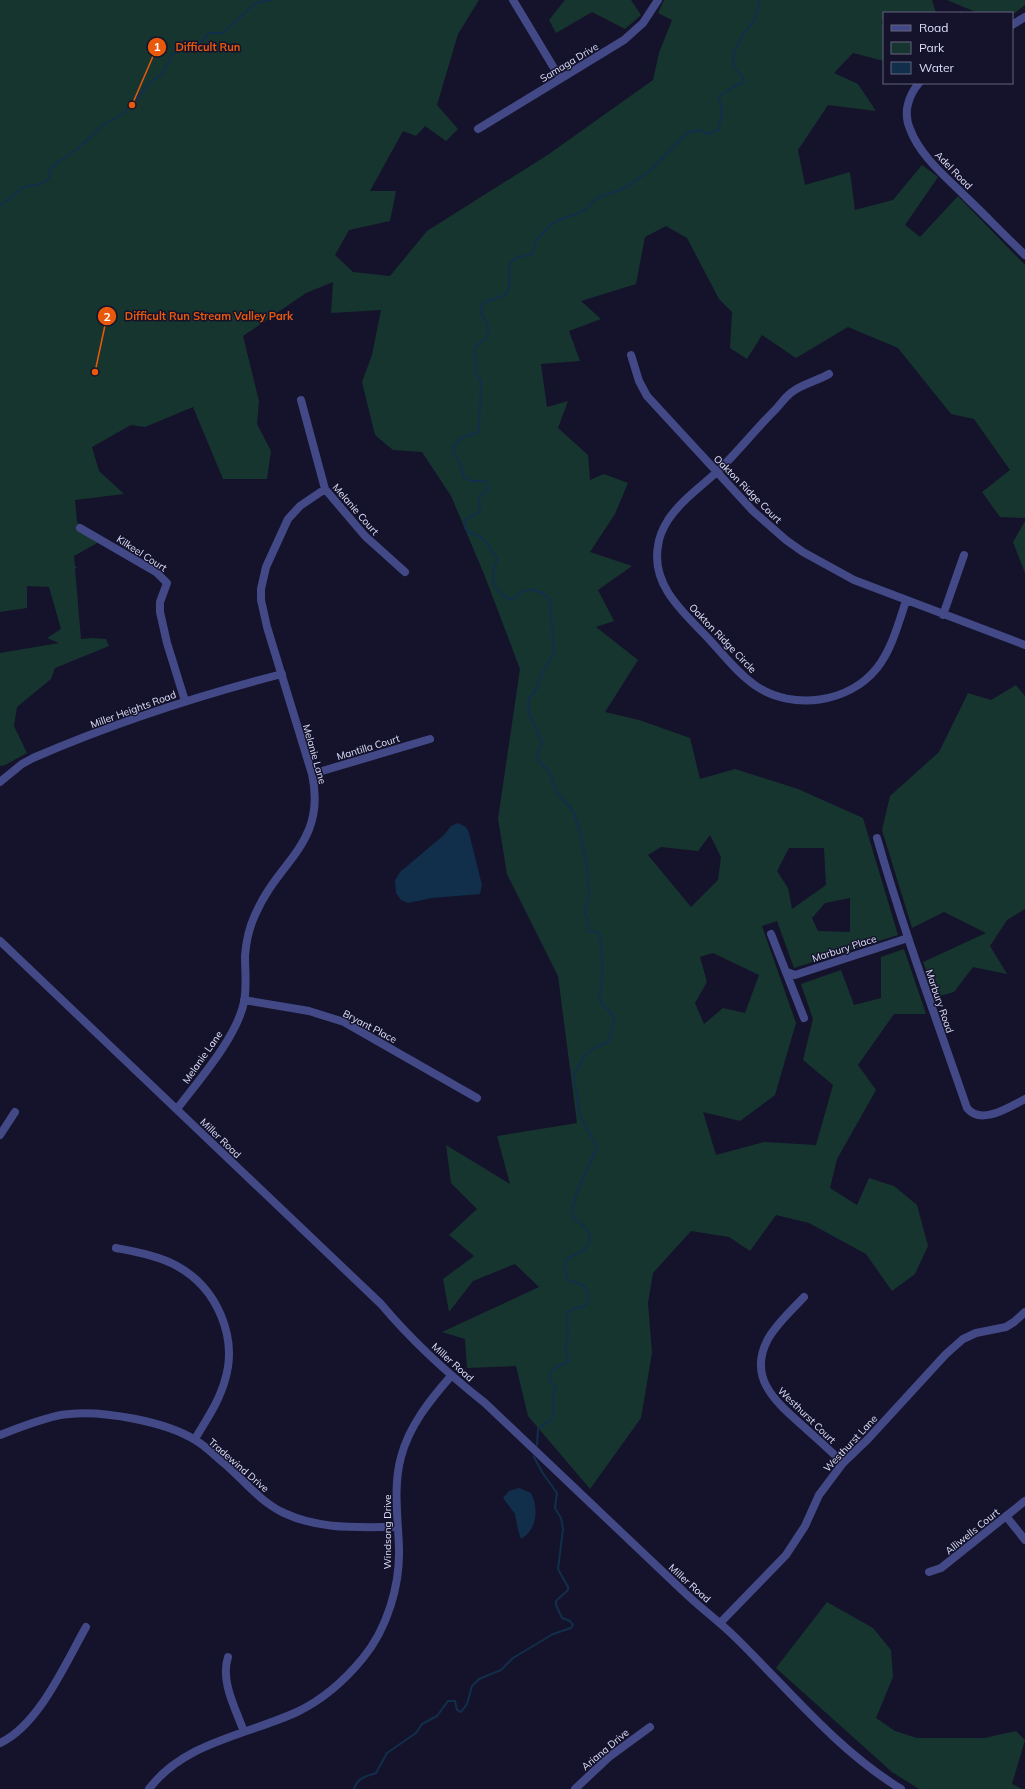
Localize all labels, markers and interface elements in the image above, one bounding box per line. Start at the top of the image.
legend [883,12,1013,84]
text: Road [919,20,948,35]
callout: Difficult Run [147,36,248,59]
text: 1 [153,39,161,54]
text: Difficult Run [175,40,241,54]
street label: Samaga Drive [538,40,601,85]
text: Park [919,40,945,55]
text: Water [919,60,955,75]
street label: Adel Road [932,148,975,192]
callout: Difficult Run Stream Valley Park [97,305,301,328]
text: 2 [103,309,111,324]
text: Difficult Run Stream Valley Park [125,309,294,323]
street label: Oakton Ridge Court [711,453,785,527]
street label: Melanie Court [330,481,382,538]
street label: Kilkeel Court [114,532,170,575]
street label: Oakton Ridge Circle [686,601,759,676]
street label: Miller Heights Road [88,688,178,731]
street label: Melanie Lane [300,723,329,785]
street label: Mantilla Court [335,732,402,763]
street label: Marbury Place [810,932,878,965]
street label: Marbury Road [923,968,956,1035]
street label: Bryant Place [341,1007,399,1046]
street label: Melanie Lane [179,1028,225,1086]
street label: Miller Road [197,1116,244,1161]
street label: Miller Road [429,1340,476,1385]
street label: Westhurst Court [775,1384,839,1447]
street label: Westhurst Lane [821,1412,880,1475]
street label: Tradewind Drive [206,1436,272,1495]
street label: Windsong Drive [381,1495,394,1569]
street label: Alliwells Court [942,1505,1003,1557]
street label: Miller Road [666,1561,713,1606]
street label: Ariana Drive [579,1726,632,1773]

